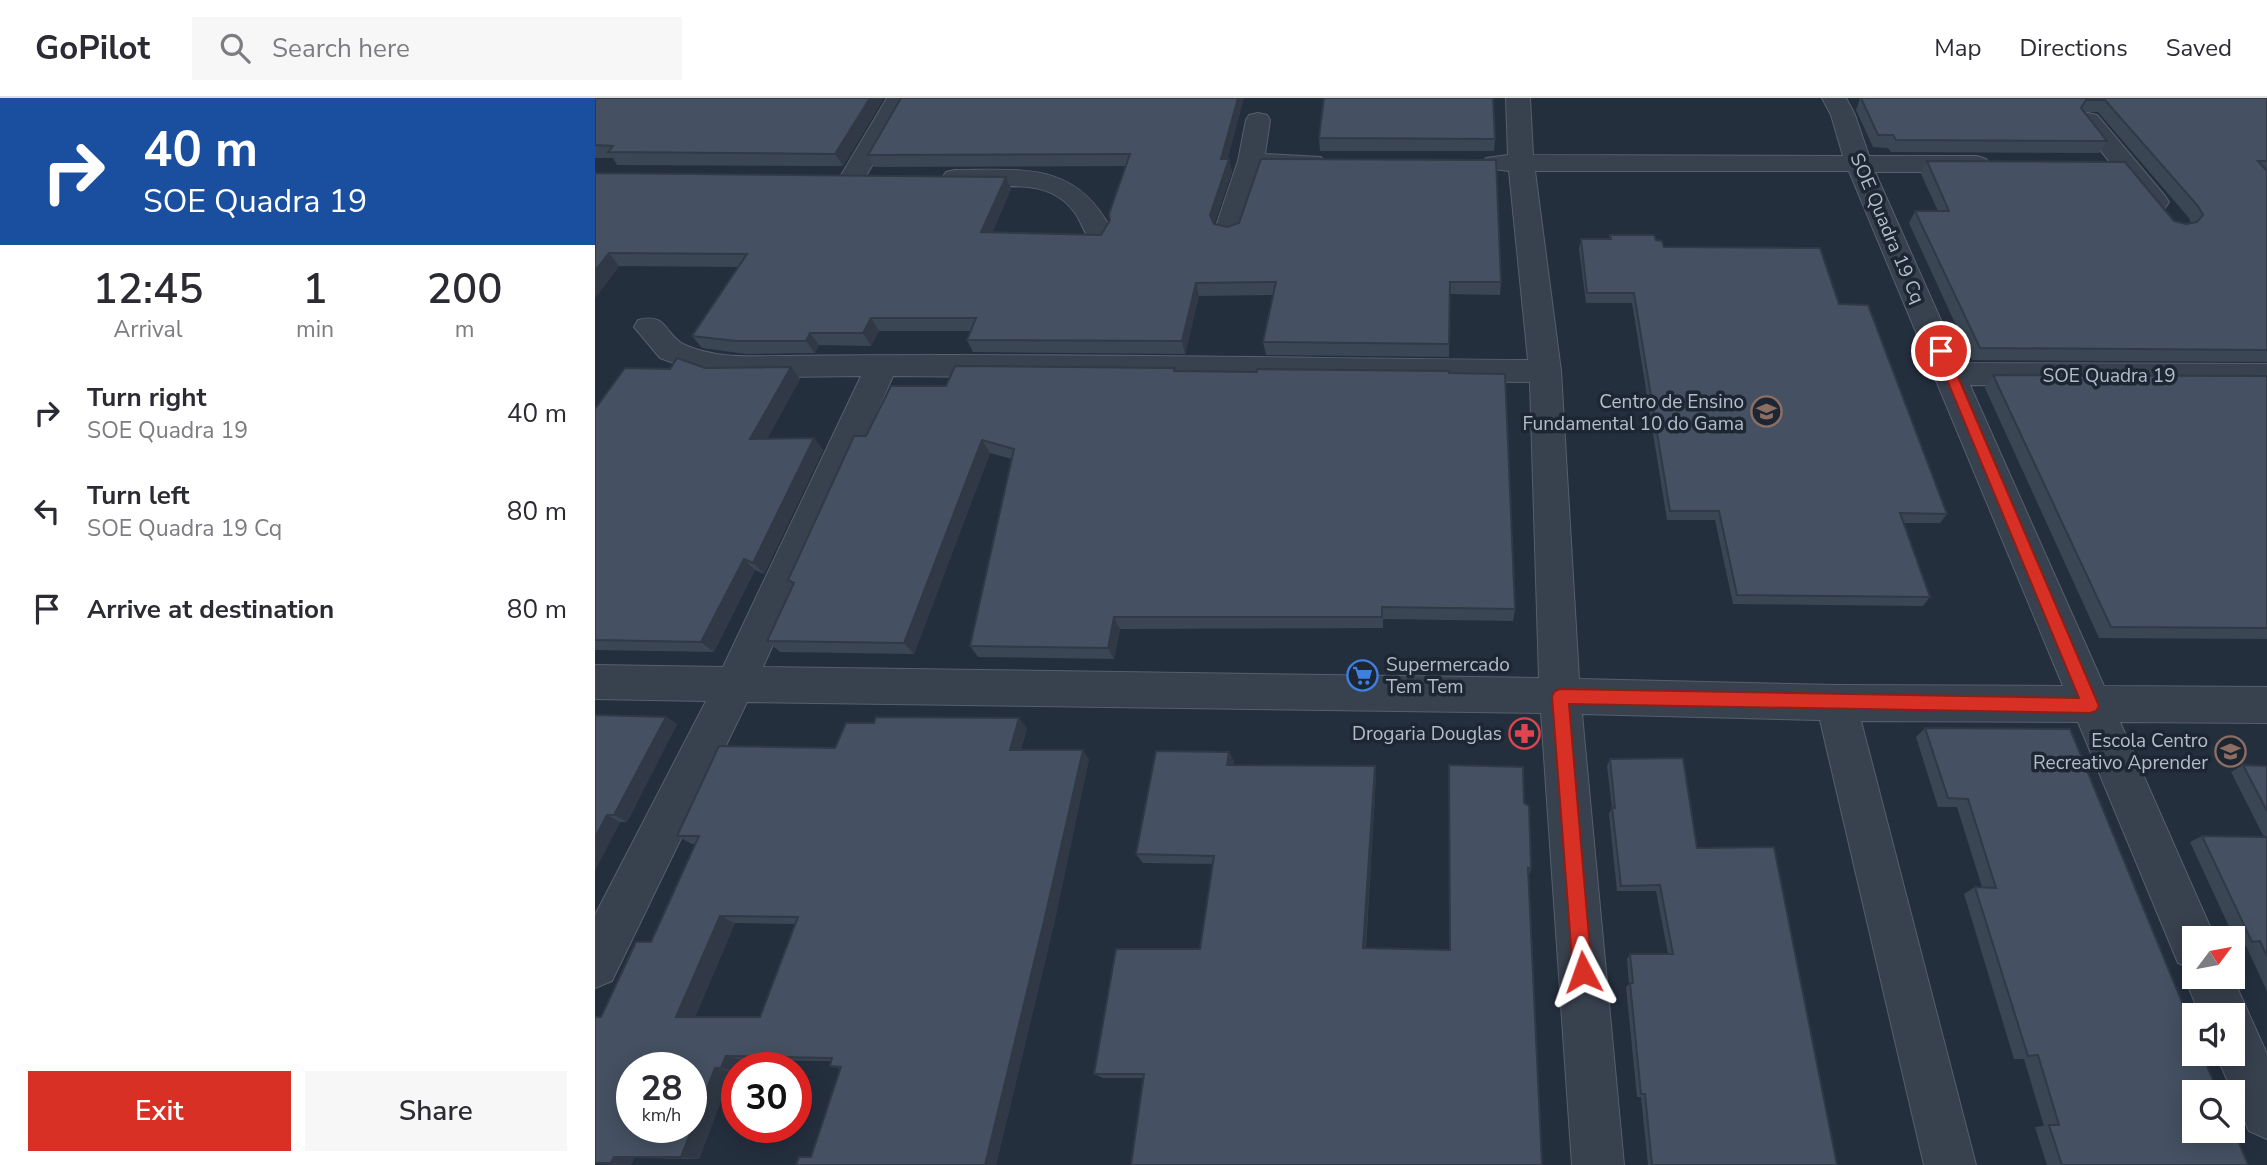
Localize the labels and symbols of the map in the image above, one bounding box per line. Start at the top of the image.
street label: SOE Quadra 19 Cq [1844,149,1931,308]
pin [1911,321,1971,381]
street label: SOE Quadra 19 [2042,363,2176,389]
place label: Centro de Ensino Fundamental 10 do Gama [1522,389,1744,437]
school or university icon: Centro de Ensino Fundamental 10 do Gama [1750,395,1784,429]
place label: Supermercado Tem Tem [1386,652,1510,700]
supermarket icon: Supermercado Tem Tem [1346,658,1380,692]
pharmacy icon: Drogaria Douglas [1508,716,1542,750]
place label: Drogaria Douglas [1352,721,1502,747]
place label: Escola Centro Recreativo Aprender [2033,728,2208,776]
school or university icon: Escola Centro Recreativo Aprender [2214,734,2248,768]
north arrow [2182,926,2245,989]
position arrow [1546,935,1620,1009]
speed limit sign: 30 [721,1052,812,1143]

